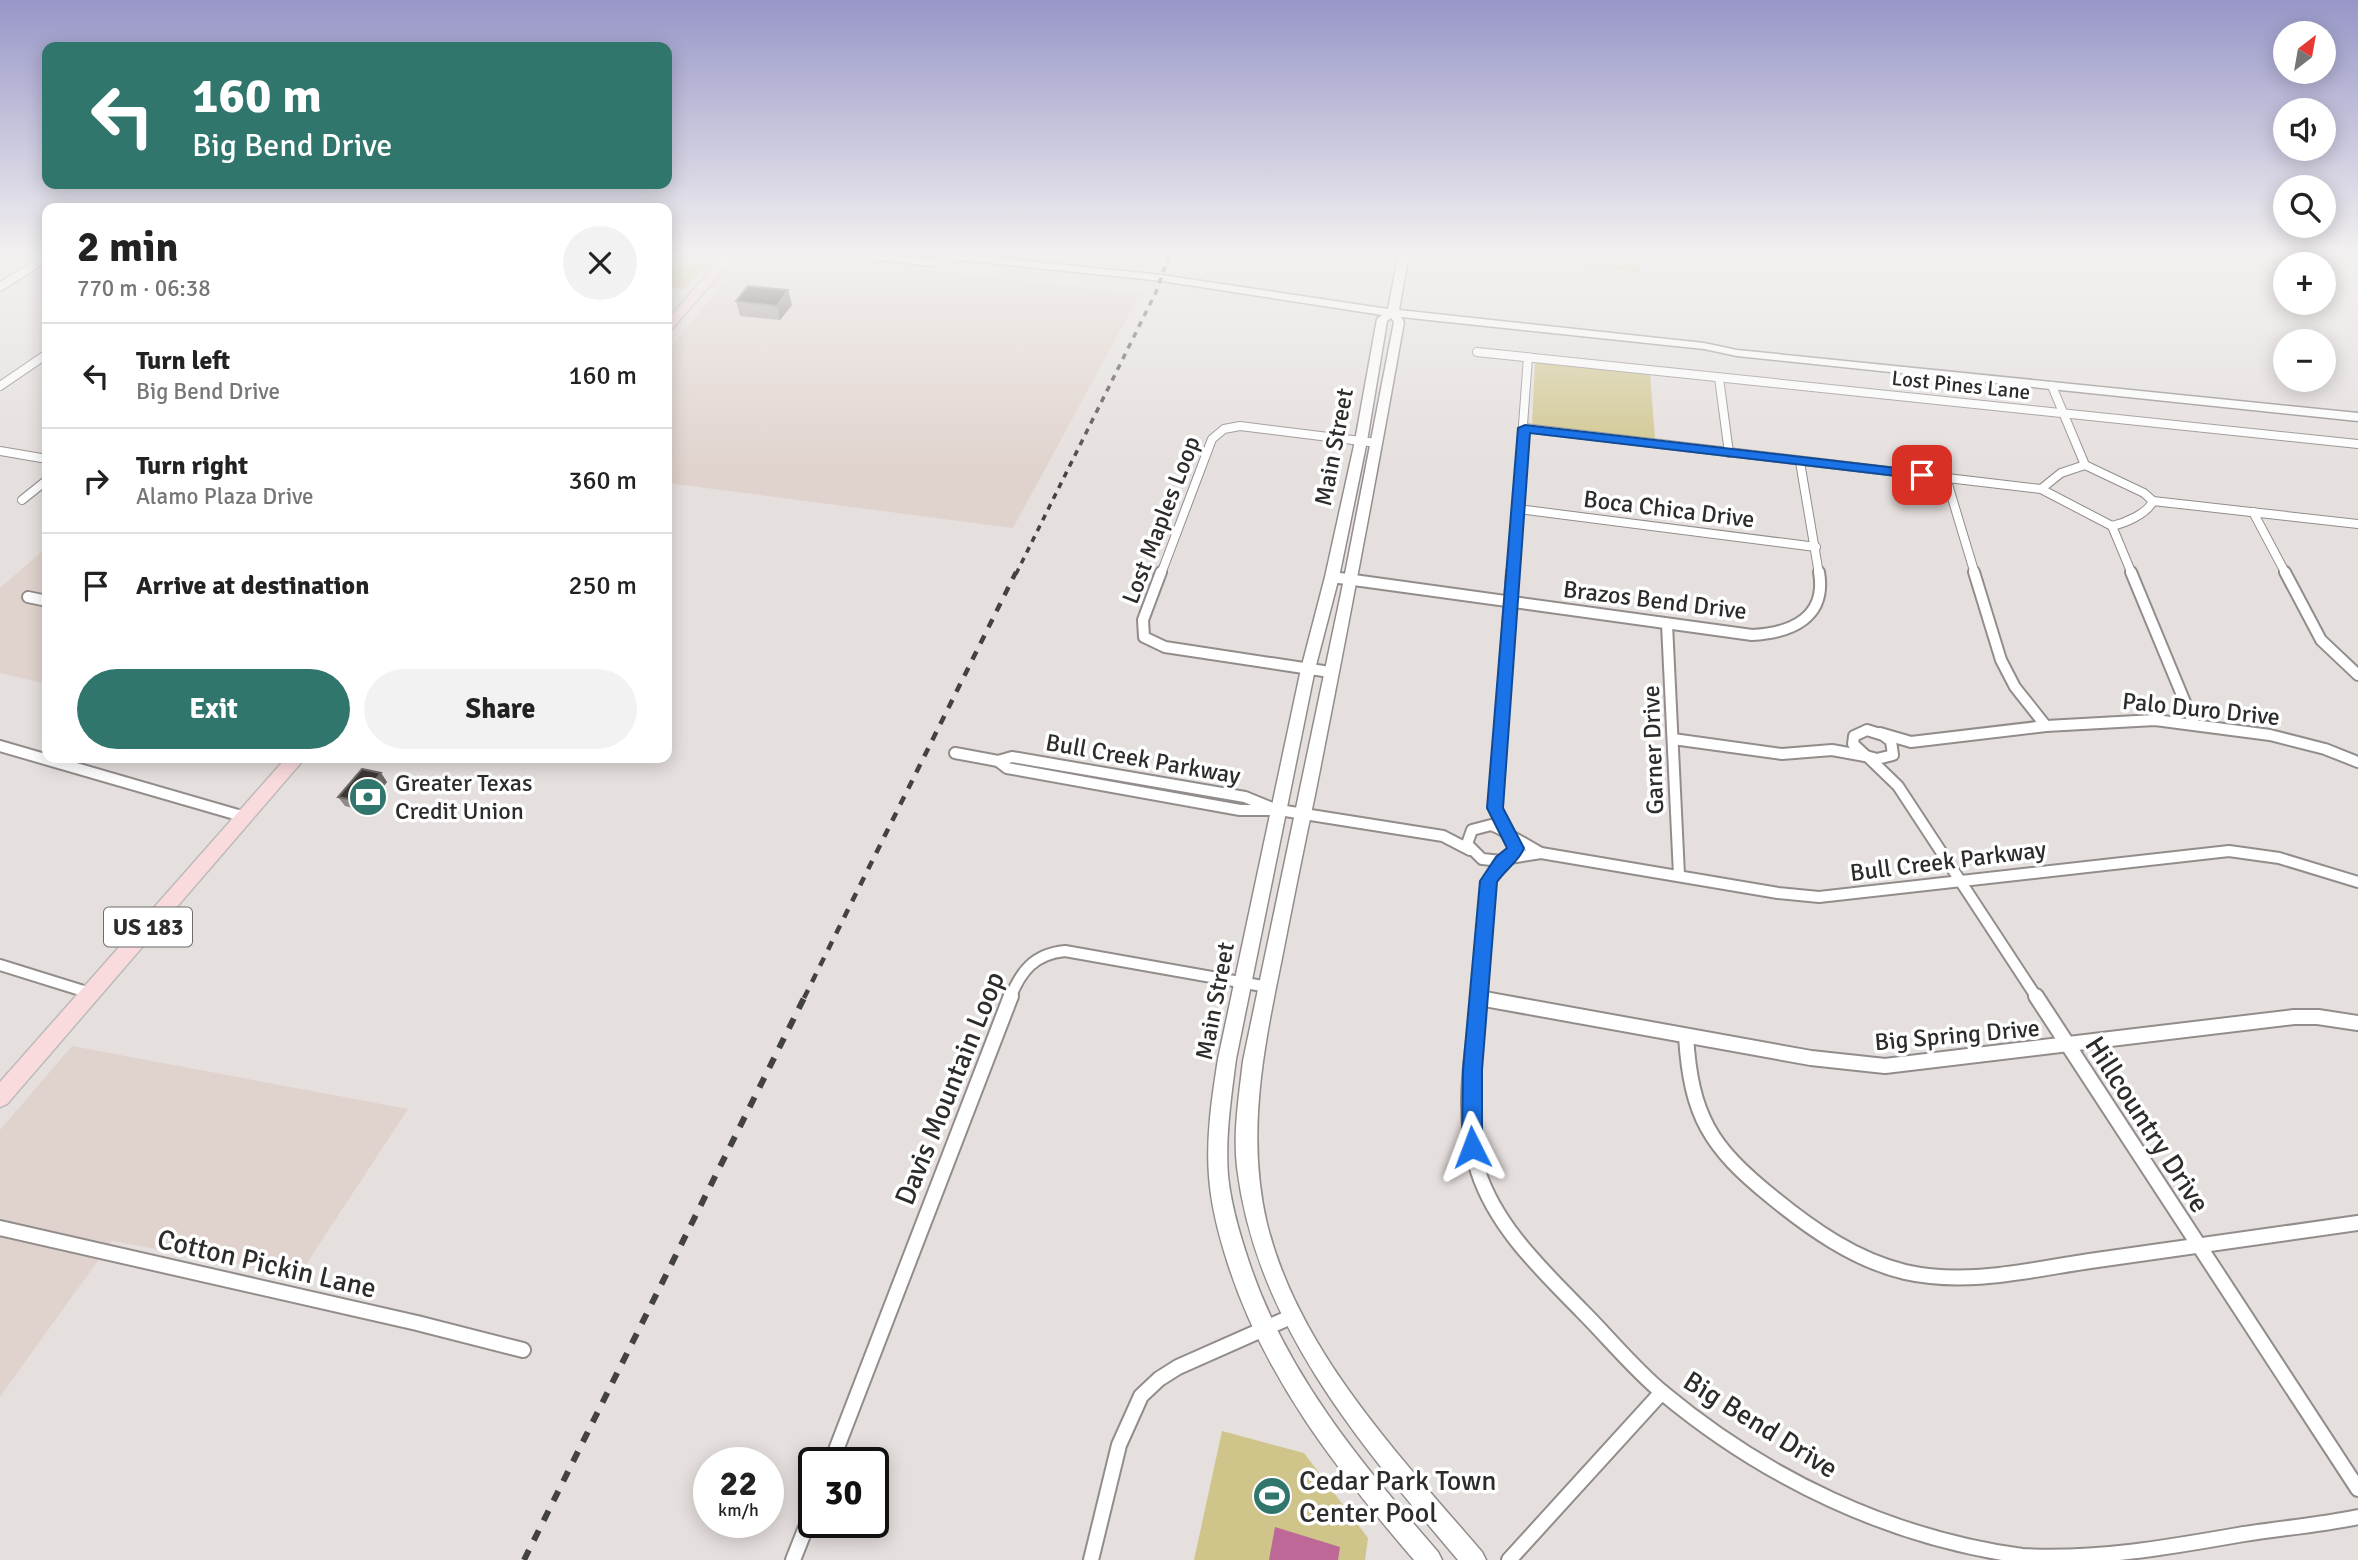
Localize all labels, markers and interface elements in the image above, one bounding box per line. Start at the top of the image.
north arrow [2273,21,2336,84]
map controls [2273,21,2336,392]
text: 160 m [192,66,322,126]
icon: left [77,70,168,161]
button: sound [2273,98,2336,161]
text: Big Bend Drive [192,126,392,165]
button: search [2273,175,2336,238]
text: 2 min [77,222,178,273]
button: close [563,226,637,300]
button: + [2273,252,2336,315]
text: 770 m · 06:38 [77,274,211,303]
button: − [2273,329,2336,392]
text: Turn left [136,345,230,377]
icon: left [77,357,115,395]
text: 160 m [568,360,637,392]
street label: Lost Pines Lane [1890,365,2032,405]
text: Big Bend Drive [136,377,280,406]
street label: Main Street [1308,386,1360,508]
street label: Lost Maples Loop [1115,432,1207,608]
pin [1892,445,1952,505]
text: Turn right [136,450,248,482]
icon: arrive [1903,456,1941,494]
icon: right [77,462,115,500]
text: 360 m [568,465,637,497]
text: Alamo Plaza Drive [136,482,314,511]
street label: Boca Chica Drive [1582,484,1756,534]
icon: arrive [77,567,115,605]
text: Arrive at destination [136,570,369,602]
text: 250 m [568,570,637,602]
street label: Brazos Bend Drive [1561,574,1749,626]
button: Exit [77,669,350,749]
button: Share [364,669,637,749]
street label: Garner Drive [1636,685,1670,815]
street label: Palo Duro Drive [2121,686,2281,732]
street label: Bull Creek Parkway [1043,727,1243,791]
place label: Greater Texas Credit Union [395,768,532,826]
bank icon: Greater Texas Credit Union [347,776,389,818]
street label: Bull Creek Parkway [1848,834,2048,888]
road number: US 183 [104,908,192,946]
street label: Main Street [1189,940,1241,1062]
street label: Davis Mountain Loop [888,967,1012,1210]
street label: Big Spring Drive [1873,1013,2041,1057]
street label: Hillcountry Drive [2078,1030,2217,1219]
position arrow [1435,1110,1509,1184]
street label: Cotton Pickin Lane [154,1222,380,1306]
street label: Big Bend Drive [1677,1364,1844,1486]
speed limit sign: 30 [798,1447,889,1538]
text: 22 [720,1462,757,1505]
place label: Cedar Park Town Center Pool [1299,1464,1496,1530]
sports icon: Cedar Park Town Center Pool [1251,1475,1293,1517]
text: km/h [718,1499,759,1521]

